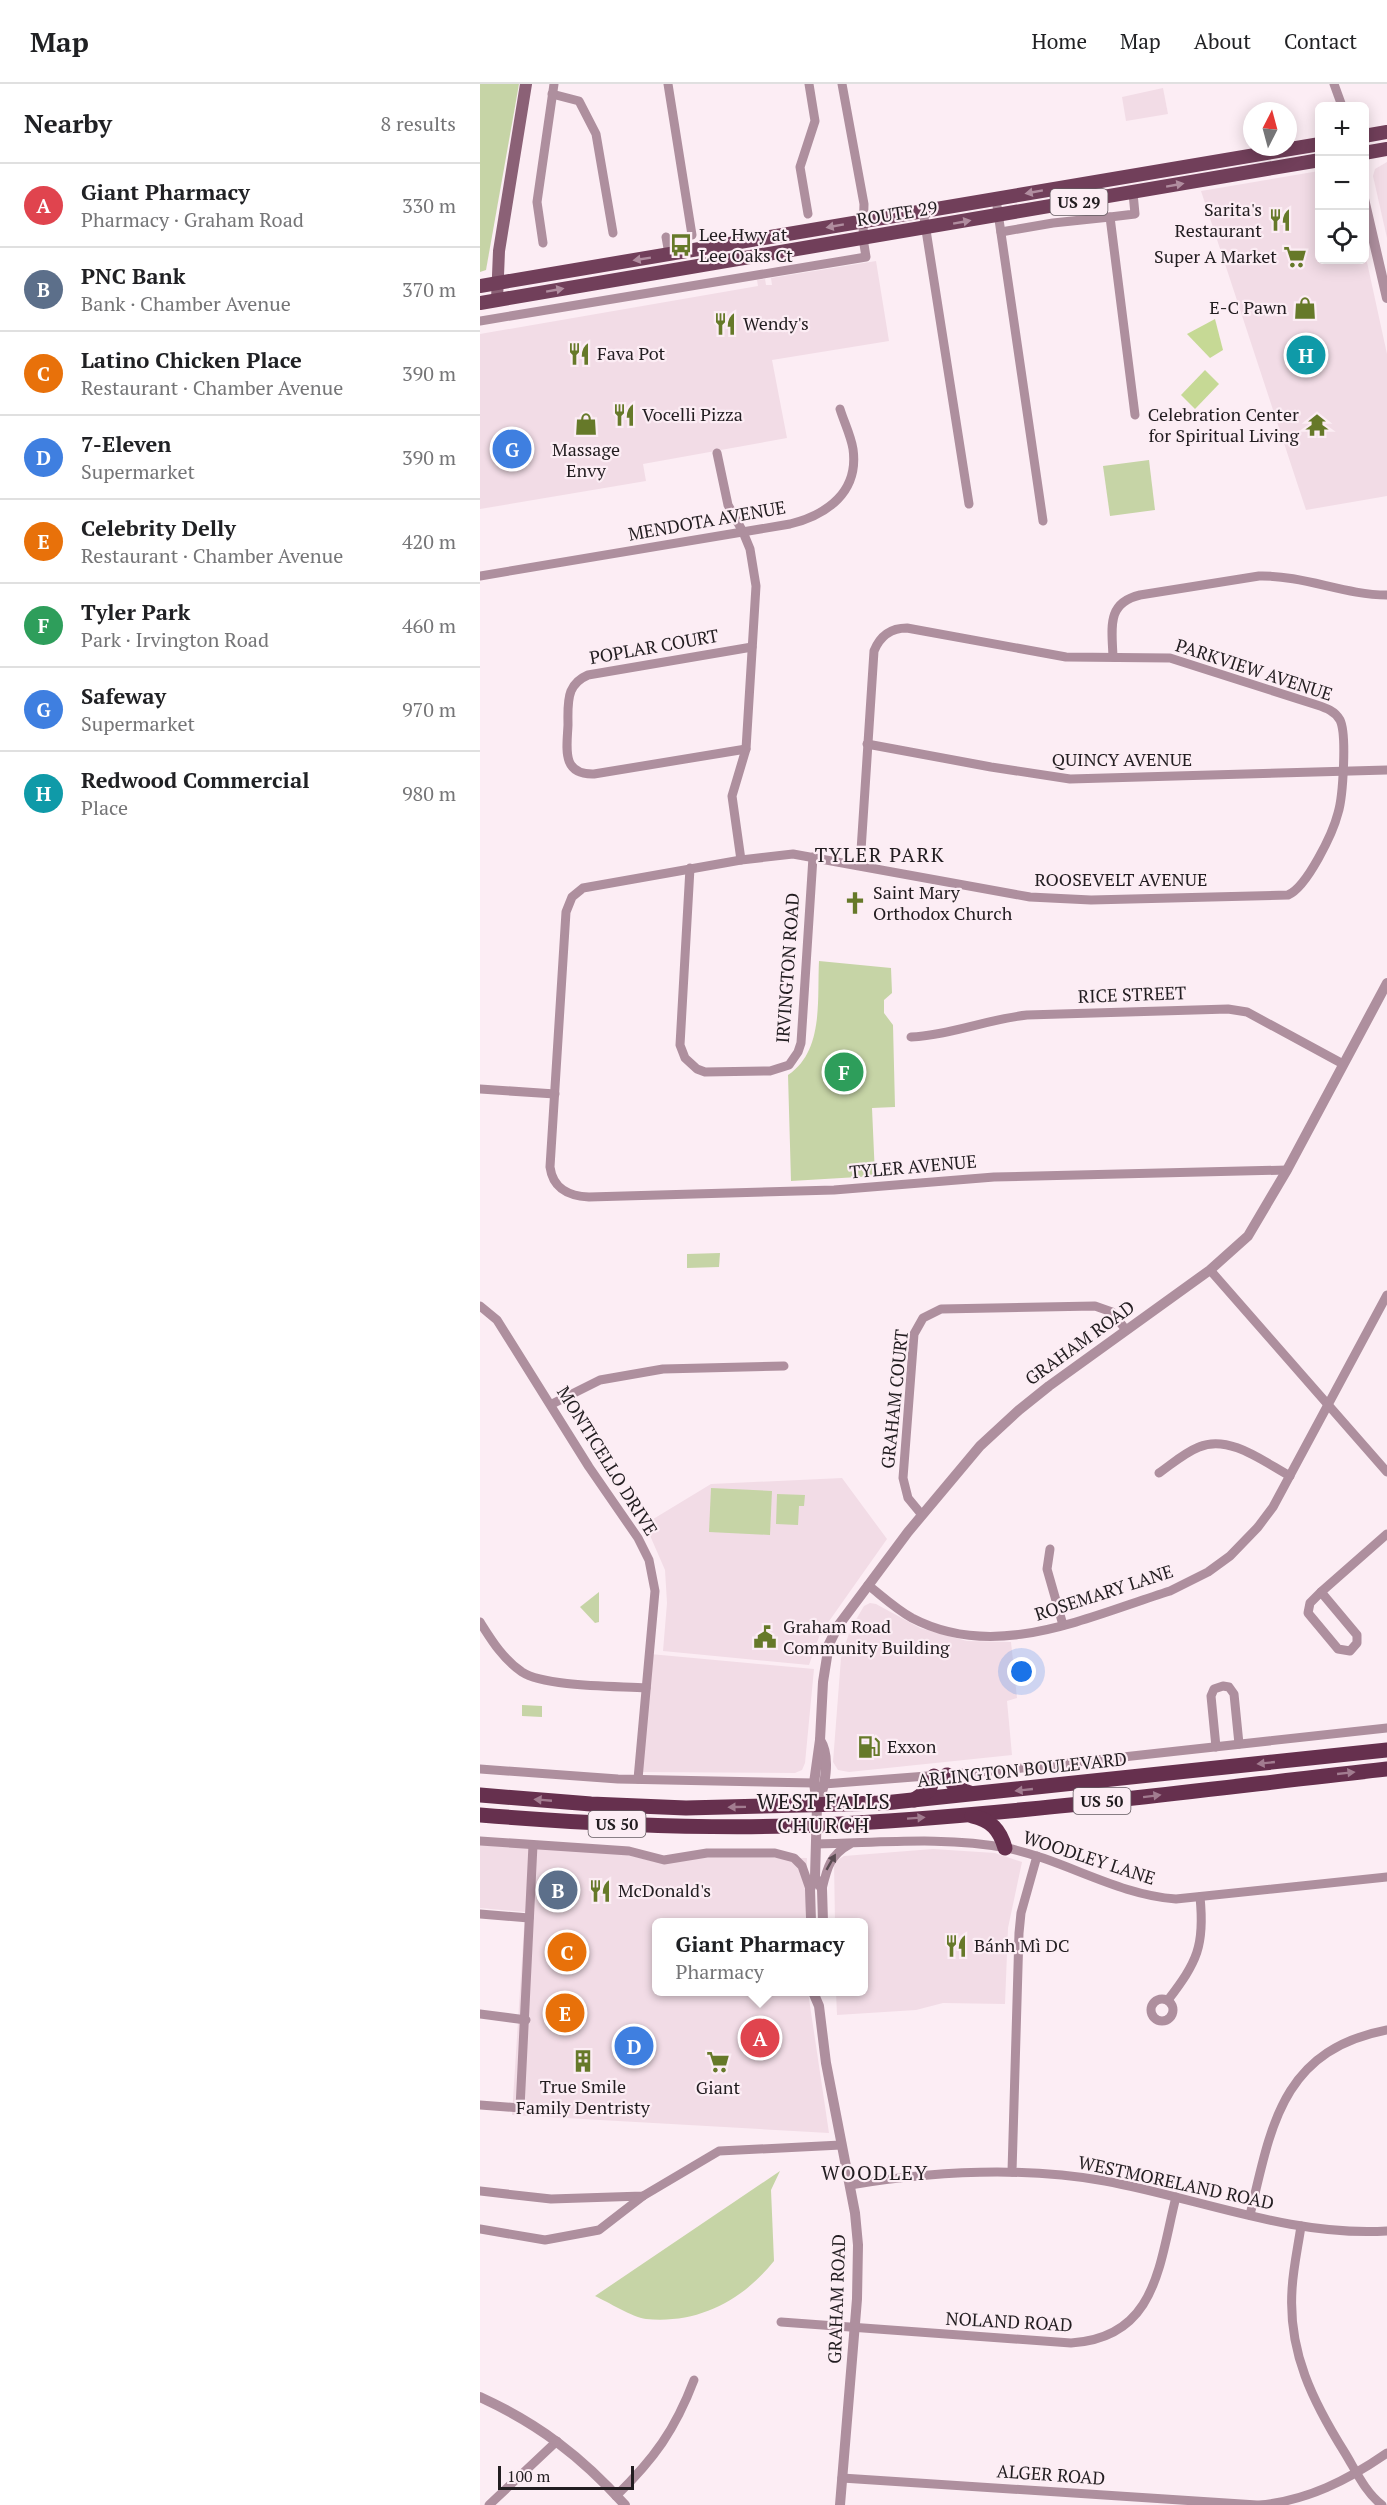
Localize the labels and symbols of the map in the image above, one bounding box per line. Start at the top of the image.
north arrow [1243,102,1297,156]
one-way arrow [1166,181,1185,190]
one-way arrow [1025,188,1044,197]
road number: US 29 [1050,189,1108,215]
street label: ROUTE 29 [855,195,939,231]
place label: Sarita's Restaurant [1175,197,1262,242]
restaurant icon: Sarita's Restaurant [1267,207,1293,233]
one-way arrow [953,217,972,226]
place label: Lee Hwy at Lee Oaks Ct [699,222,793,267]
one-way arrow [825,222,844,231]
bus stop icon: Lee Hwy at Lee Oaks Ct [668,232,694,258]
place label: Super A Market [1154,244,1277,268]
supermarket icon: Super A Market [1282,244,1308,270]
one-way arrow [633,255,652,264]
one-way arrow [546,286,565,295]
place label: E-C Pawn [1209,295,1287,319]
shop icon: E-C Pawn [1292,295,1318,321]
restaurant icon: Wendy's [712,311,738,337]
place label: Wendy's [743,311,809,335]
pin: H [1286,332,1326,378]
restaurant icon: Fava Pot [566,341,592,367]
place label: Fava Pot [597,341,665,365]
restaurant icon: Vocelli Pizza [611,402,637,428]
place label: Vocelli Pizza [642,402,743,426]
place label: Celebration Center for Spiritual Living [1148,402,1300,447]
shop icon: Massage Envy [573,411,599,437]
temple icon: Celebration Center for Spiritual Living [1304,412,1330,438]
pin: G [492,426,531,472]
place label: Massage Envy [552,437,620,482]
street label: MENDOTA AVENUE [626,494,787,546]
street label: POPLAR COURT [587,623,720,669]
street label: PARKVIEW AVENUE [1173,632,1336,706]
street label: QUINCY AVENUE [1052,747,1192,771]
district label: TYLER PARK [815,841,945,868]
street label: ROOSEVELT AVENUE [1035,867,1207,891]
place label: Saint Mary Orthodox Church [873,880,1013,925]
church icon: Saint Mary Orthodox Church [842,890,868,916]
street label: IRVINGTON ROAD [770,892,804,1044]
street label: RICE STREET [1077,980,1187,1008]
pin: F [824,1050,864,1094]
street label: TYLER AVENUE [848,1148,978,1184]
street label: GRAHAM ROAD [1020,1294,1139,1390]
street label: GRAHAM COURT [875,1328,913,1470]
street label: MONTICELLO DRIVE [552,1381,664,1540]
street label: ROSEMARY LANE [1031,1558,1176,1626]
place label: Graham Road Community Building [783,1614,950,1659]
public building icon: Graham Road Community Building [752,1624,778,1650]
your location [1007,1657,1036,1686]
fuel station icon: Exxon [856,1734,882,1760]
place label: Exxon [887,1734,937,1758]
street label: ARLINGTON BOULEVARD [916,1746,1128,1792]
one-way arrow [1257,1758,1276,1768]
one-way arrow [1337,1769,1356,1778]
one-way arrow [1014,1785,1033,1795]
district label: WEST FALLS CHURCH [757,1787,891,1839]
road number: US 50 [1074,1788,1130,1814]
one-way arrow [1143,1791,1162,1800]
one-way arrow [533,1795,552,1805]
one-way arrow [728,1802,747,1811]
road number: US 50 [588,1811,646,1837]
one-way arrow [907,1813,926,1823]
street label: WOODLEY LANE [1020,1824,1159,1890]
one-way arrow [826,1853,836,1870]
pin: B [538,1868,578,1912]
restaurant icon: McDonald's [587,1878,613,1904]
place label: McDonald's [618,1878,711,1902]
pin: C [548,1930,586,1974]
restaurant icon: Bánh Mì DC [943,1933,969,1959]
place label: Bánh Mì DC [974,1933,1070,1957]
pin: E [546,1990,584,2036]
pin: A [740,2016,780,2060]
pin: D [614,2024,654,2068]
building icon: True Smile Family Dentristy [570,2048,596,2074]
supermarket icon: Giant [705,2049,731,2075]
place label: True Smile Family Dentristy [516,2074,651,2119]
place label: Giant [696,2075,740,2099]
street label: WESTMORELAND ROAD [1076,2150,1276,2215]
district label: WOODLEY [821,2159,929,2186]
street label: GRAHAM ROAD [822,2234,850,2364]
street label: NOLAND ROAD [945,2306,1073,2336]
street label: ALGER ROAD [996,2458,1106,2490]
scale bar [498,2463,634,2490]

